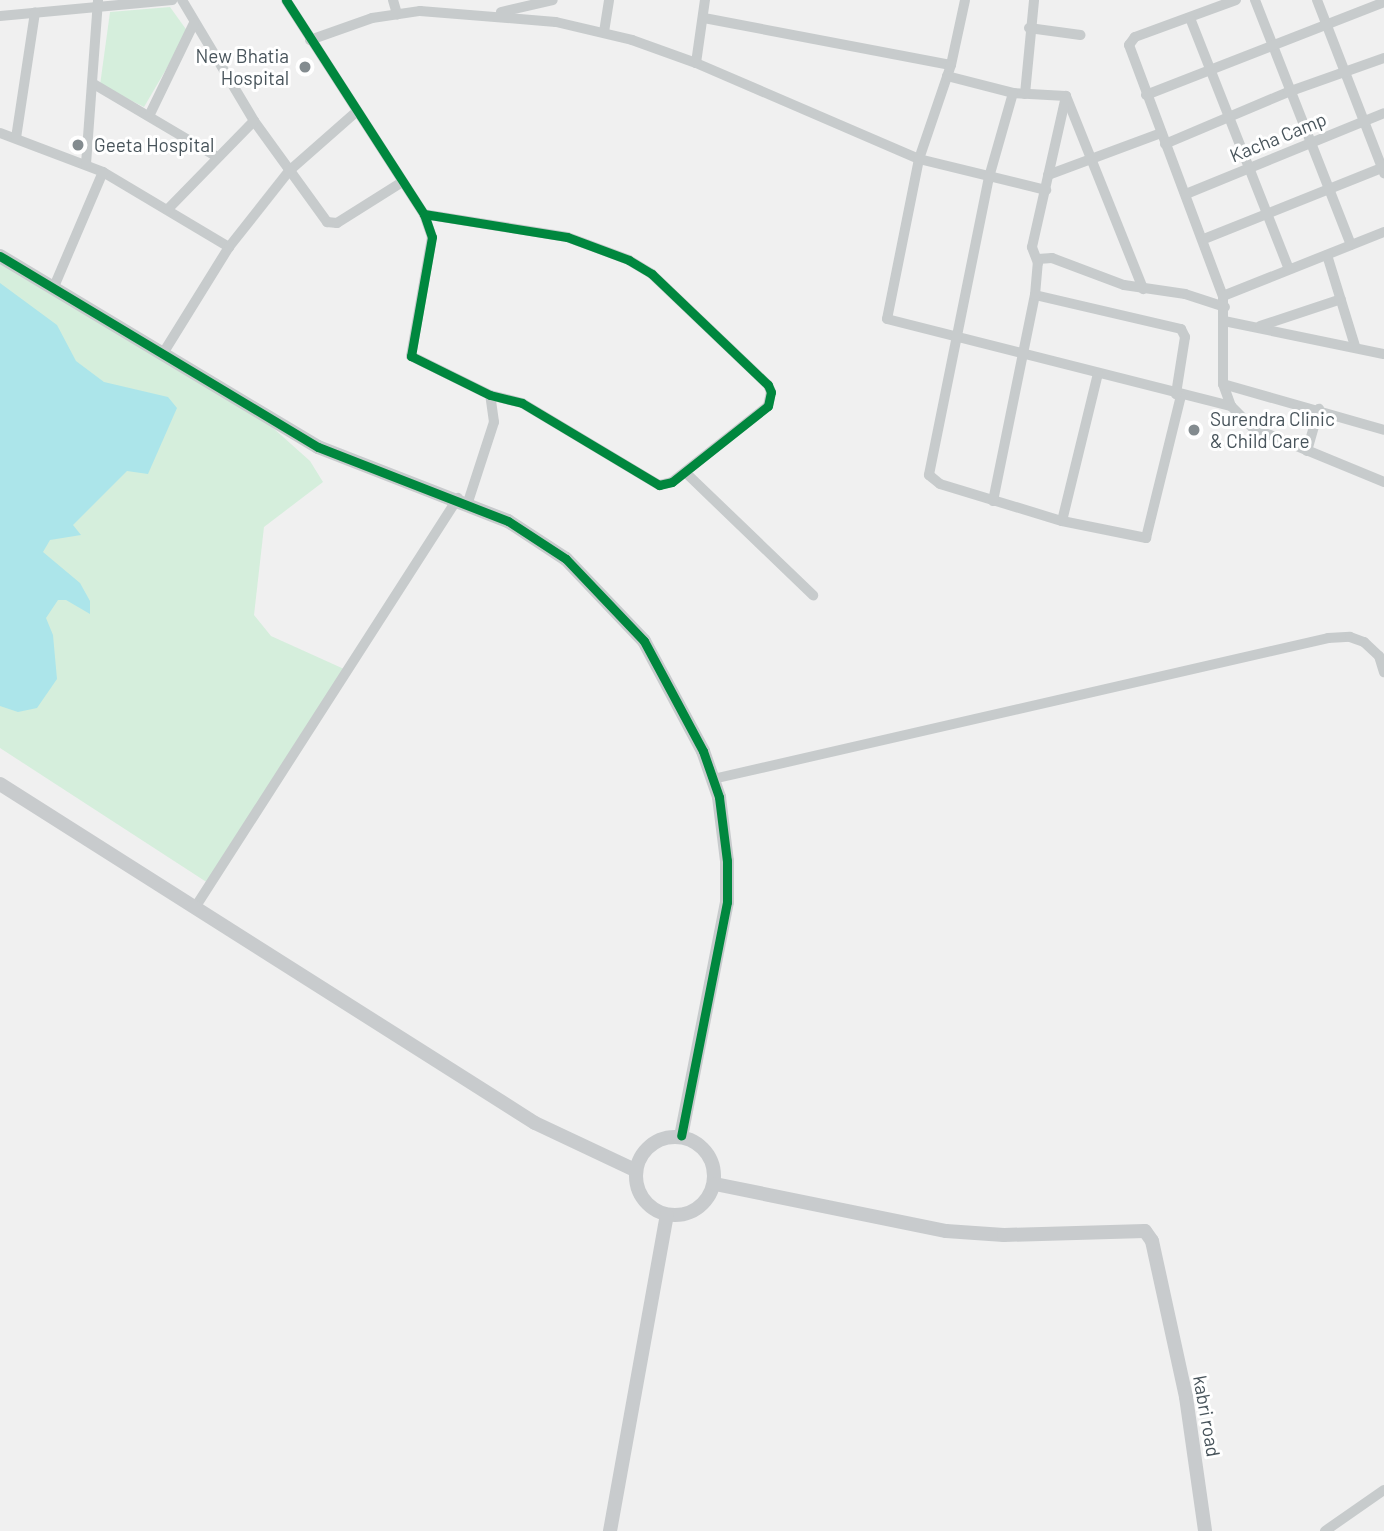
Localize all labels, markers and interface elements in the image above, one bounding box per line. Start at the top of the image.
place label: New Bhatia Hospital [196,45,289,89]
marker: New Bhatia Hospital [295,57,315,77]
street label: Kacha Camp [1226,107,1330,167]
place label: Geeta Hospital [94,134,214,156]
marker: Geeta Hospital [68,135,88,155]
place label: Surendra Clinic & Child Care [1210,408,1335,452]
marker: Surendra Clinic & Child Care [1184,420,1204,440]
street label: kabri road [1189,1374,1225,1458]

